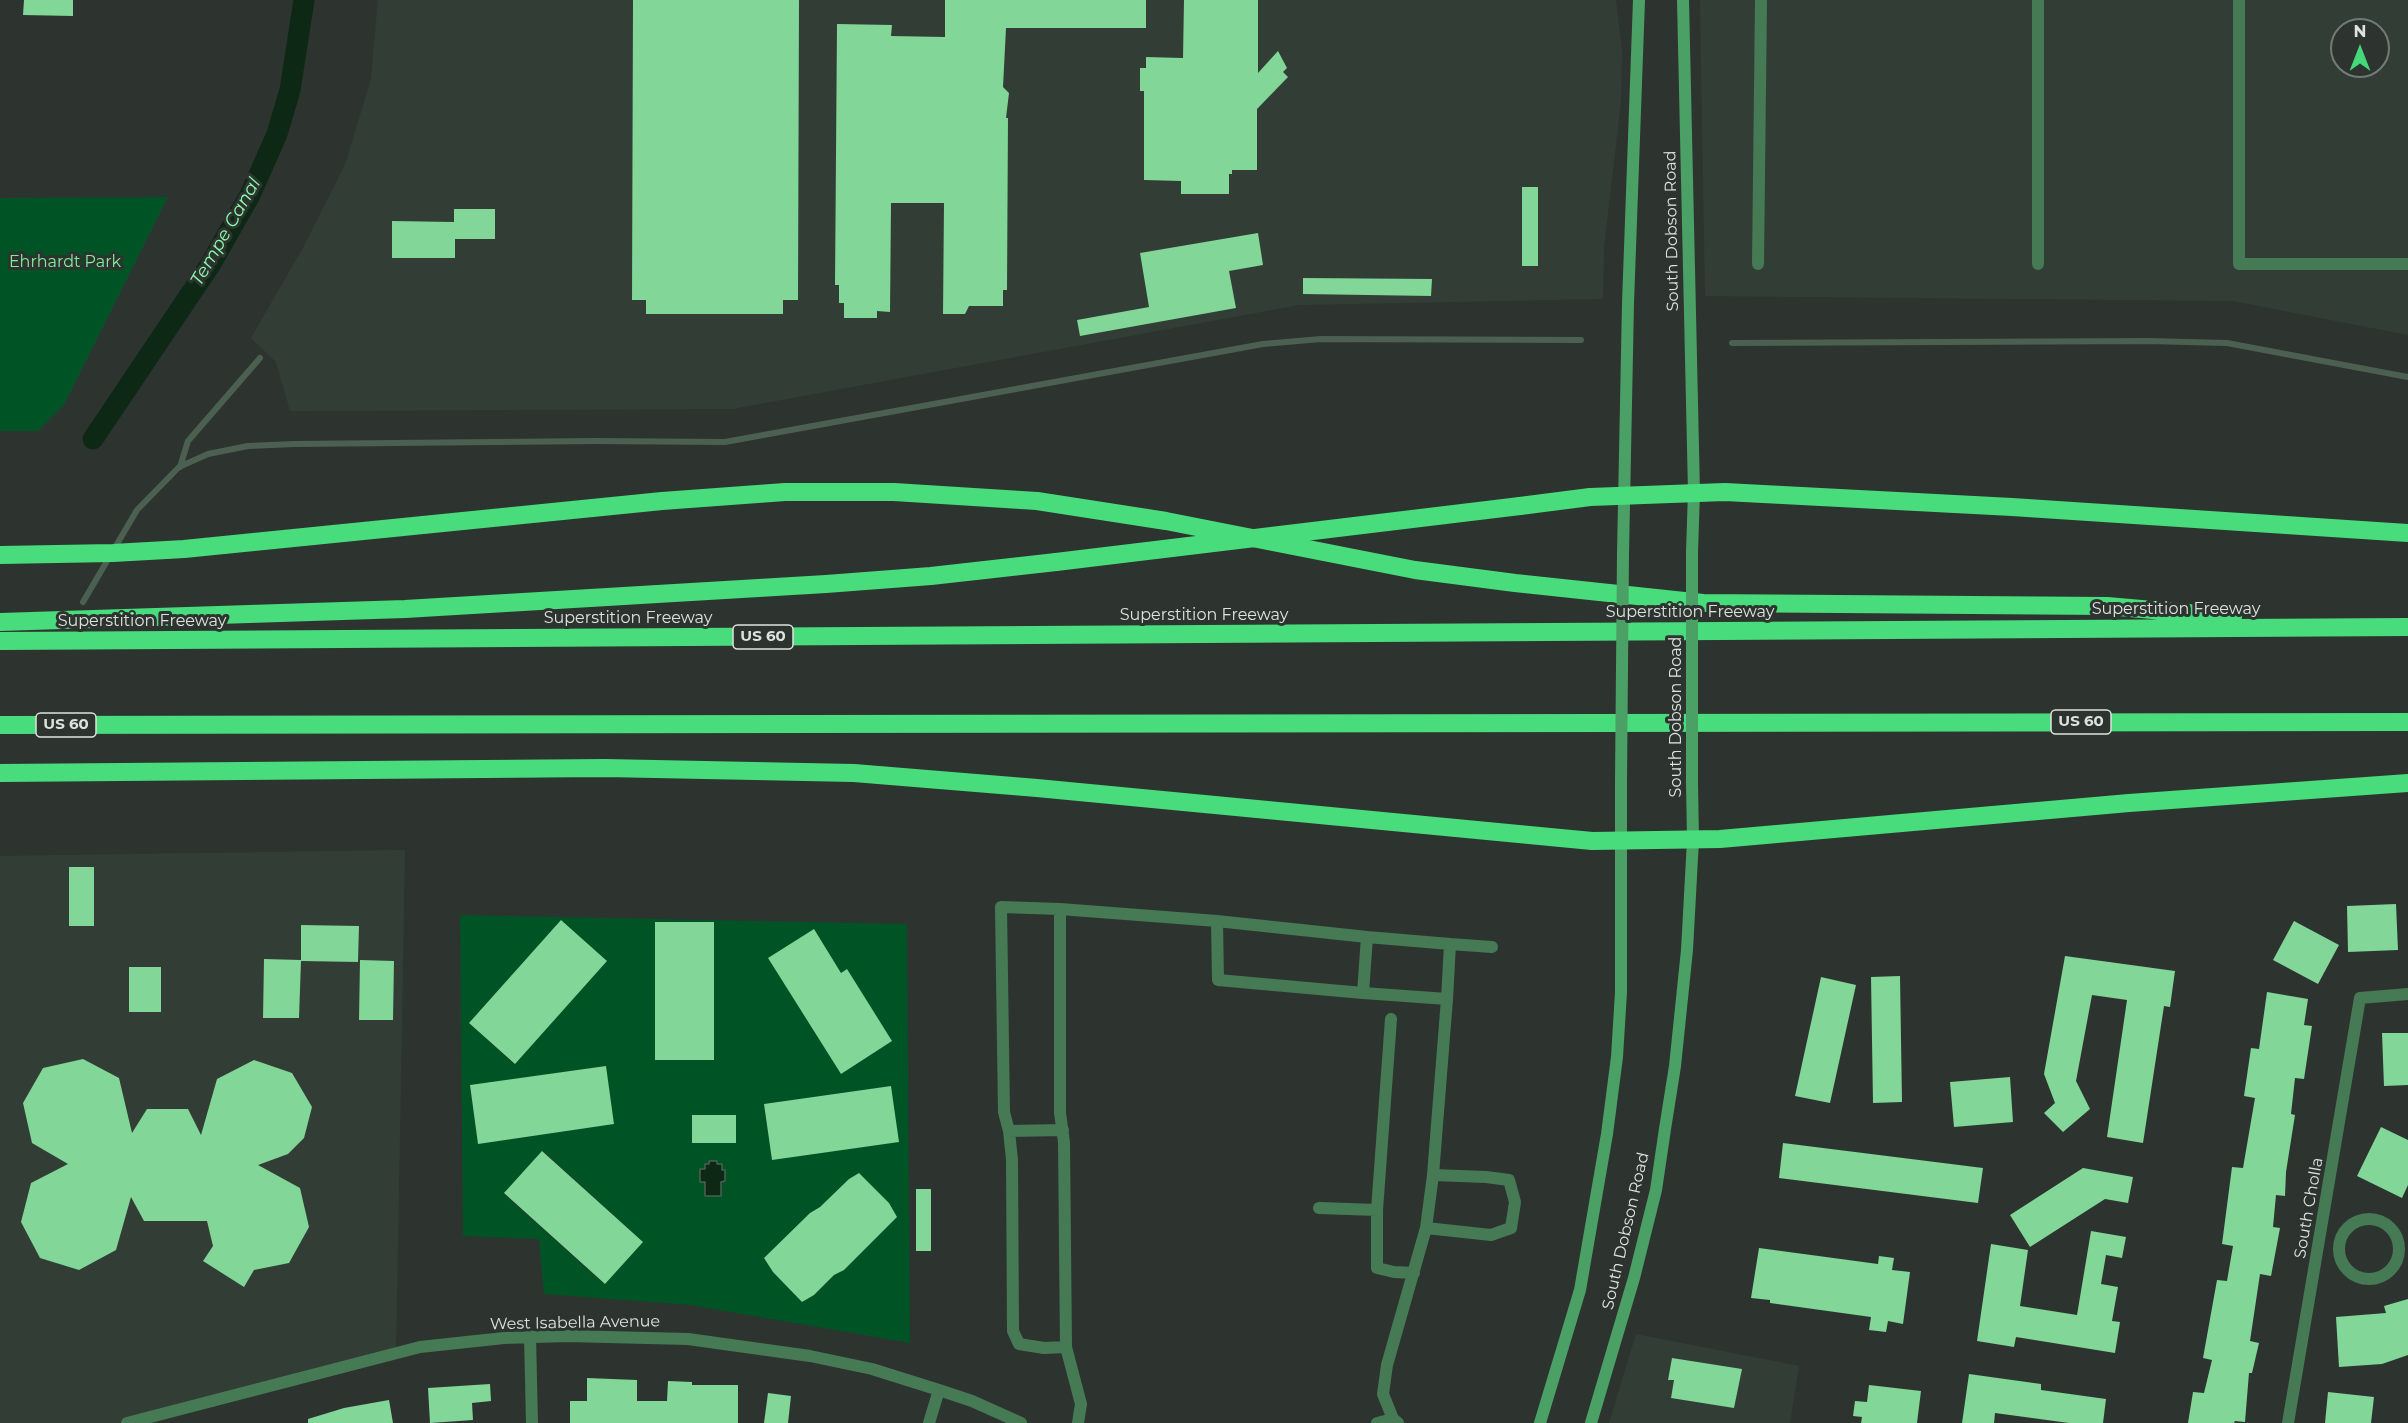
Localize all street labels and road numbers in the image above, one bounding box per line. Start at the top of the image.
street label: South Dobson Road [1661,150,1683,312]
street label: Superstition Freeway [2092,599,2260,619]
street label: Superstition Freeway [1606,602,1774,622]
street label: Superstition Freeway [1120,605,1288,625]
street label: Superstition Freeway [544,608,712,628]
street label: Superstition Freeway [58,611,226,631]
road number: US 60 [733,625,793,649]
street label: South Dobson Road [1666,637,1686,797]
road number: US 60 [2051,710,2111,734]
road number: US 60 [36,713,96,737]
street label: South Dobson Road [1599,1150,1653,1312]
street label: South Cholla [2291,1156,2327,1260]
street label: West Isabella Avenue [490,1312,660,1334]

